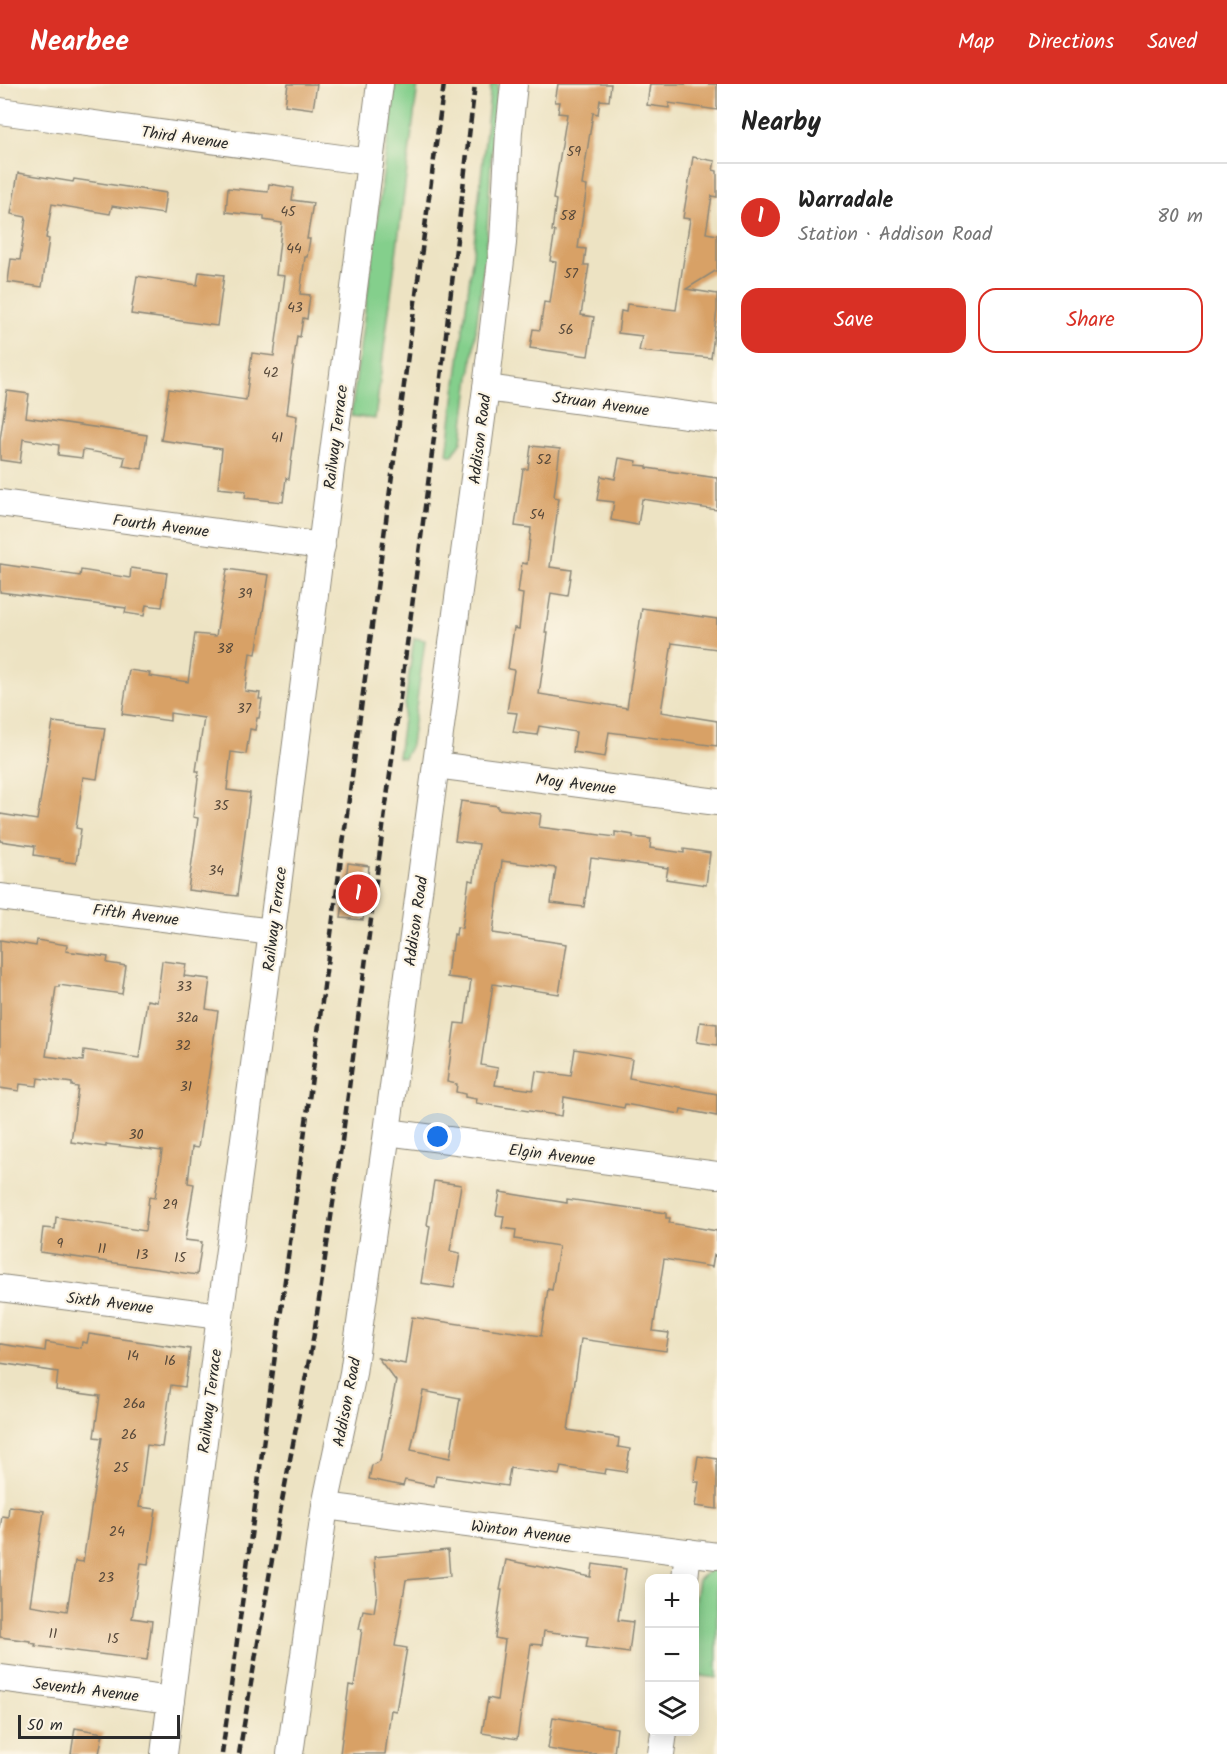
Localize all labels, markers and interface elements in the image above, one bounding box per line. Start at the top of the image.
text: Nearbee [30,20,129,65]
text: Map [958,26,994,59]
text: Directions [1027,26,1114,59]
text: Saved [1147,26,1197,59]
text: Nearby [741,102,821,144]
street label: Third Avenue [140,120,230,157]
house number: 59 [567,141,581,163]
text: Warradale [798,184,893,219]
house number: 45 [280,201,297,223]
text: 1 [757,201,764,233]
text: 80 m [1157,201,1203,233]
house number: 58 [560,205,577,227]
text: Station · Addison Road [798,219,992,251]
house number: 44 [286,238,302,260]
house number: 57 [564,263,579,285]
button: Save [741,288,966,353]
button: Share [978,288,1203,353]
house number: 43 [287,297,303,319]
house number: 56 [558,319,574,341]
house number: 42 [263,362,279,384]
street label: Railway Terrace [318,384,355,491]
street label: Struan Avenue [551,385,651,424]
street label: Addison Road [463,392,499,486]
house number: 41 [271,427,283,449]
house number: 52 [536,449,552,471]
house number: 54 [529,504,545,526]
street label: Fourth Avenue [111,508,210,545]
house number: 39 [238,583,253,605]
house number: 38 [217,638,234,660]
house number: 37 [237,698,252,720]
street label: Moy Avenue [534,767,617,802]
house number: 35 [213,795,230,817]
house number: 34 [208,860,224,882]
street label: Railway Terrace [257,866,294,973]
pin: 1 [338,872,378,916]
street label: Addison Road [398,874,435,968]
street label: Fifth Avenue [91,898,180,933]
house number: 33 [176,976,192,998]
house number: 32a [176,1007,198,1029]
house number: 32 [175,1035,191,1057]
house number: 31 [180,1076,192,1098]
your location [423,1122,452,1151]
house number: 30 [129,1124,144,1146]
street label: Elgin Avenue [507,1138,596,1173]
house number: 29 [163,1194,178,1216]
house number: 9 [57,1233,64,1255]
house number: 11 [98,1238,106,1260]
house number: 13 [136,1244,148,1266]
house number: 15 [174,1247,187,1269]
street label: Sixth Avenue [65,1286,155,1321]
house number: 14 [127,1345,139,1367]
street label: Railway Terrace [192,1348,229,1455]
house number: 16 [164,1350,176,1372]
street label: Addison Road [327,1354,369,1449]
house number: 26a [123,1393,145,1415]
house number: 26 [121,1424,137,1446]
house number: 25 [113,1457,130,1479]
street label: Winton Avenue [469,1514,572,1551]
house number: 24 [109,1521,125,1543]
house number: 23 [98,1567,114,1589]
map controls [645,1574,699,1736]
button: + [645,1574,699,1628]
house number: 11 [49,1623,57,1645]
house number: 15 [107,1628,120,1650]
button: − [645,1628,699,1682]
street label: Seventh Avenue [31,1672,140,1709]
button: layers [645,1682,699,1736]
scale bar [18,1712,180,1740]
text: 50 m [27,1713,63,1738]

